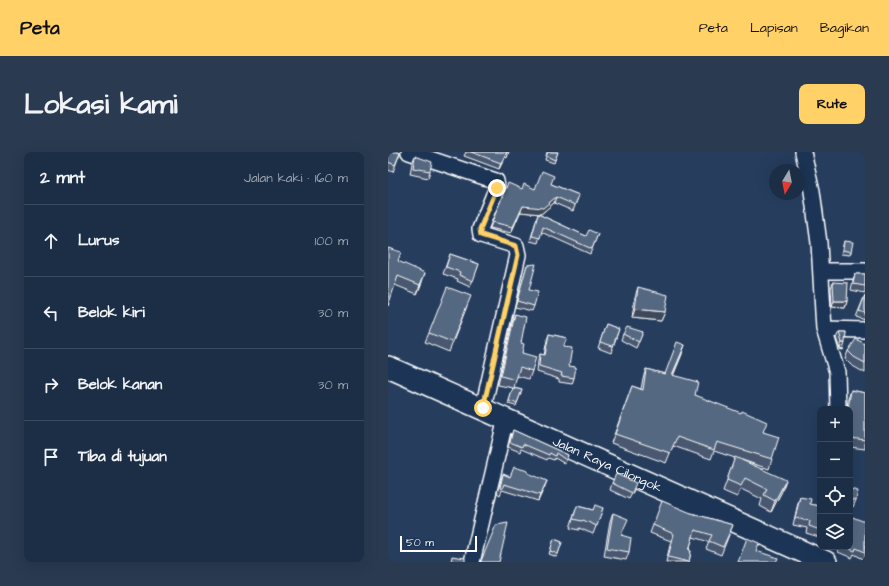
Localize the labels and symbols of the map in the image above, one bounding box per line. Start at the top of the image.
north arrow [769,164,805,200]
route end [488,179,506,197]
route start [474,399,492,417]
street label: Jalan Raya Cilongok [550,432,665,497]
scale bar [400,534,477,553]

